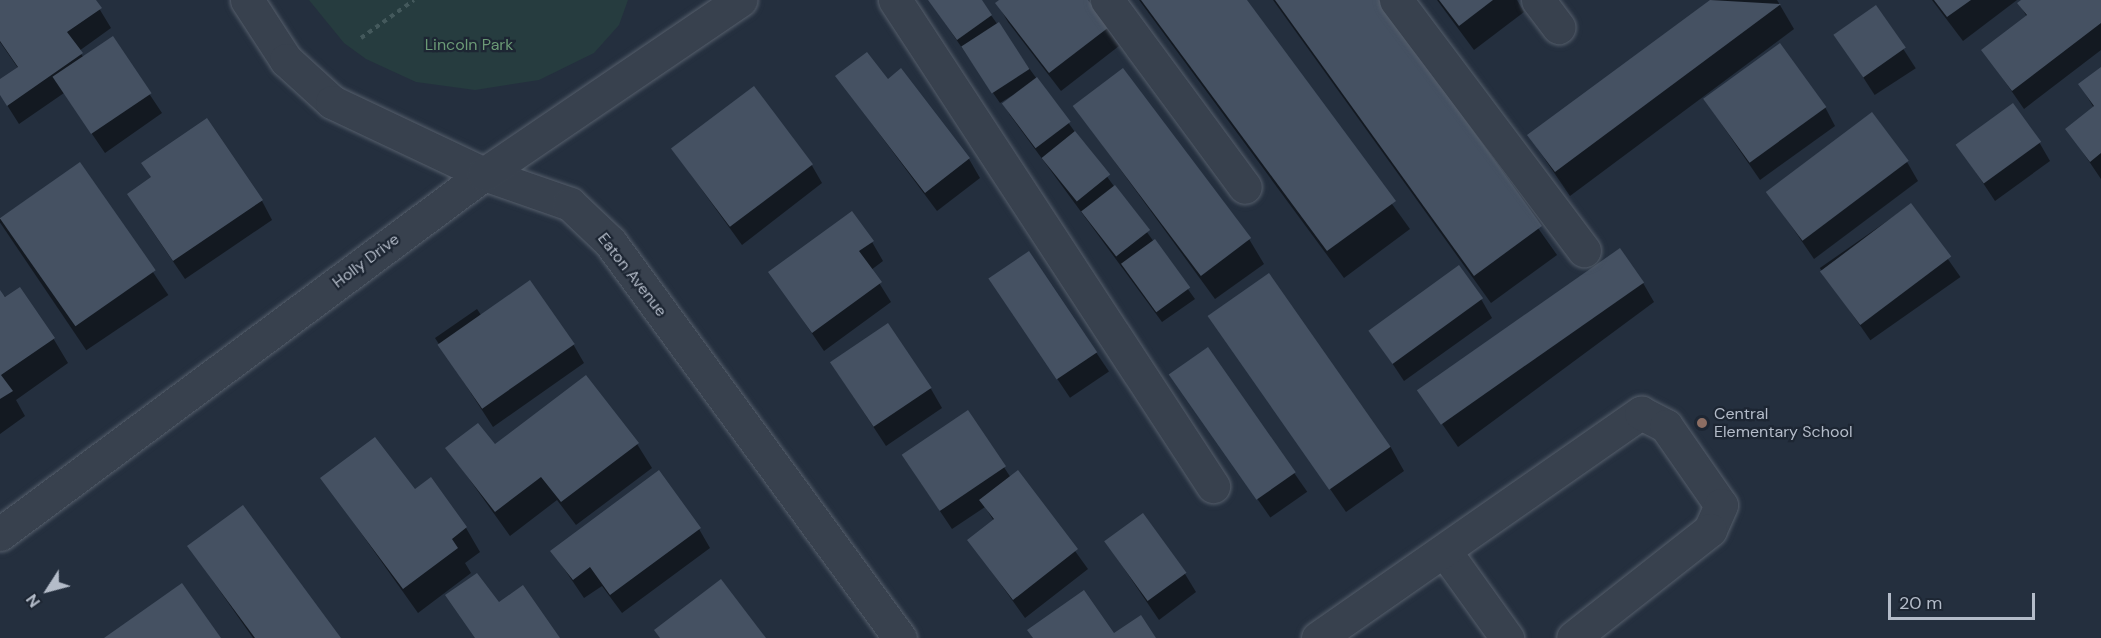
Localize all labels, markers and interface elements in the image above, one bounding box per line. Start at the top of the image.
park label: Lincoln Park [425,35,513,55]
street label: Eaton Avenue [593,229,671,321]
street label: Holly Drive [329,230,403,292]
place label: Central Elementary School [1714,404,1852,442]
marker: Central Elementary School [1695,416,1709,430]
north arrow [18,560,78,620]
scale bar [1891,581,2038,619]
text: N [21,590,45,612]
text: 20 m [1899,591,1942,615]

